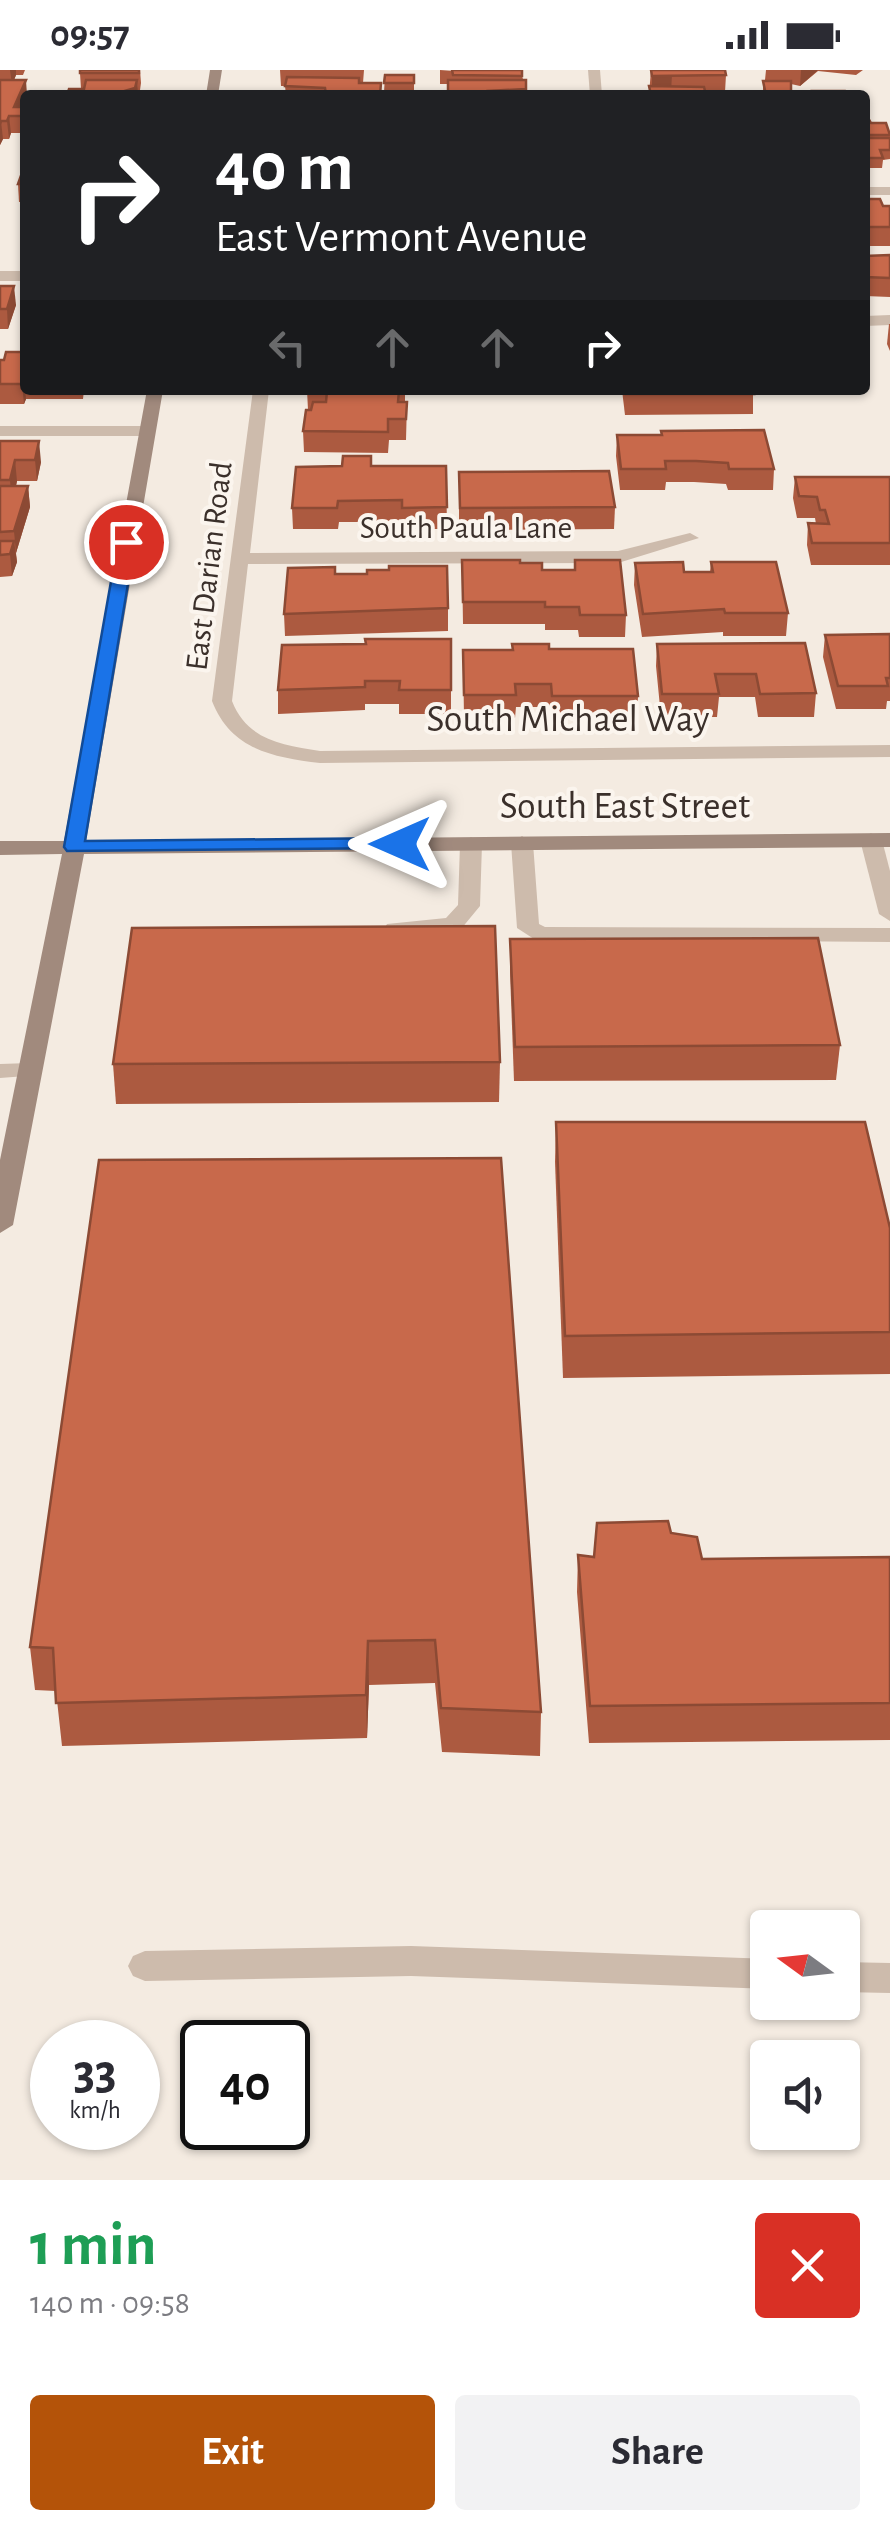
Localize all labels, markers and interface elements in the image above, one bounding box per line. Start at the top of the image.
text: 09:57 [50,16,130,54]
icon: right [50,130,180,260]
text: 40 m [215,133,354,203]
text: East Vermont Avenue [215,215,588,260]
icon: left [260,320,315,375]
icon: ahead [365,320,420,375]
icon: ahead [470,320,525,375]
icon: right [575,320,630,375]
street label: East Darian Road [180,460,238,672]
pin [84,500,169,585]
street label: South Paula Lane [360,512,572,544]
icon: arrive [99,515,154,570]
street label: South Michael Way [427,701,709,739]
street label: South East Street [500,788,750,826]
position arrow [348,792,452,896]
north arrow [750,1910,860,2020]
map controls [750,1910,860,2150]
speed limit sign: 40 [180,2020,310,2150]
button: sound [750,2040,860,2150]
text: 33 [73,2048,117,2098]
text: km/h [69,2098,121,2123]
button: close [755,2213,860,2318]
text: 1 min [30,2216,156,2276]
text: 140 m · 09:58 [30,2287,190,2319]
button: Exit [30,2395,435,2510]
button: Share [455,2395,860,2510]

